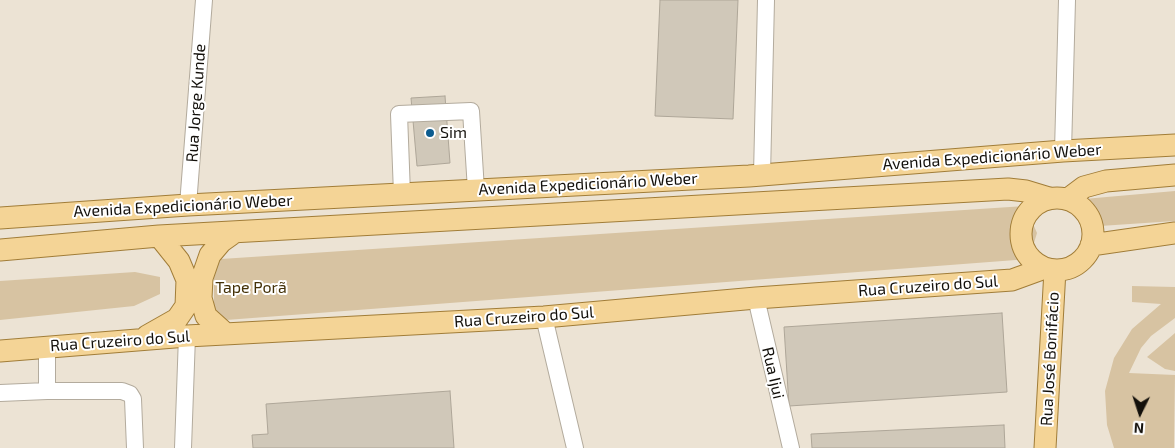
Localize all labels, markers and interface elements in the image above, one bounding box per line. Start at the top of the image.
street label: Rua Jorge Kunde [182,43,210,163]
place label: Sim [440,123,467,143]
marker: Sim [424,127,436,139]
street label: Avenida Expedicionário Weber [882,140,1102,174]
street label: Avenida Expedicionário Weber [478,169,698,199]
street label: Avenida Expedicionário Weber [73,191,293,221]
street label: Rua Cruzeiro do Sul [857,272,999,300]
park label: Tape Porã [215,278,287,298]
street label: Rua José Bonifácio [1037,291,1063,427]
street label: Rua Cruzeiro do Sul [453,303,595,331]
street label: Rua Cruzeiro do Sul [49,327,191,355]
street label: Rua Ijui [758,345,788,401]
north arrow [1115,388,1165,438]
text: N [1133,420,1145,437]

